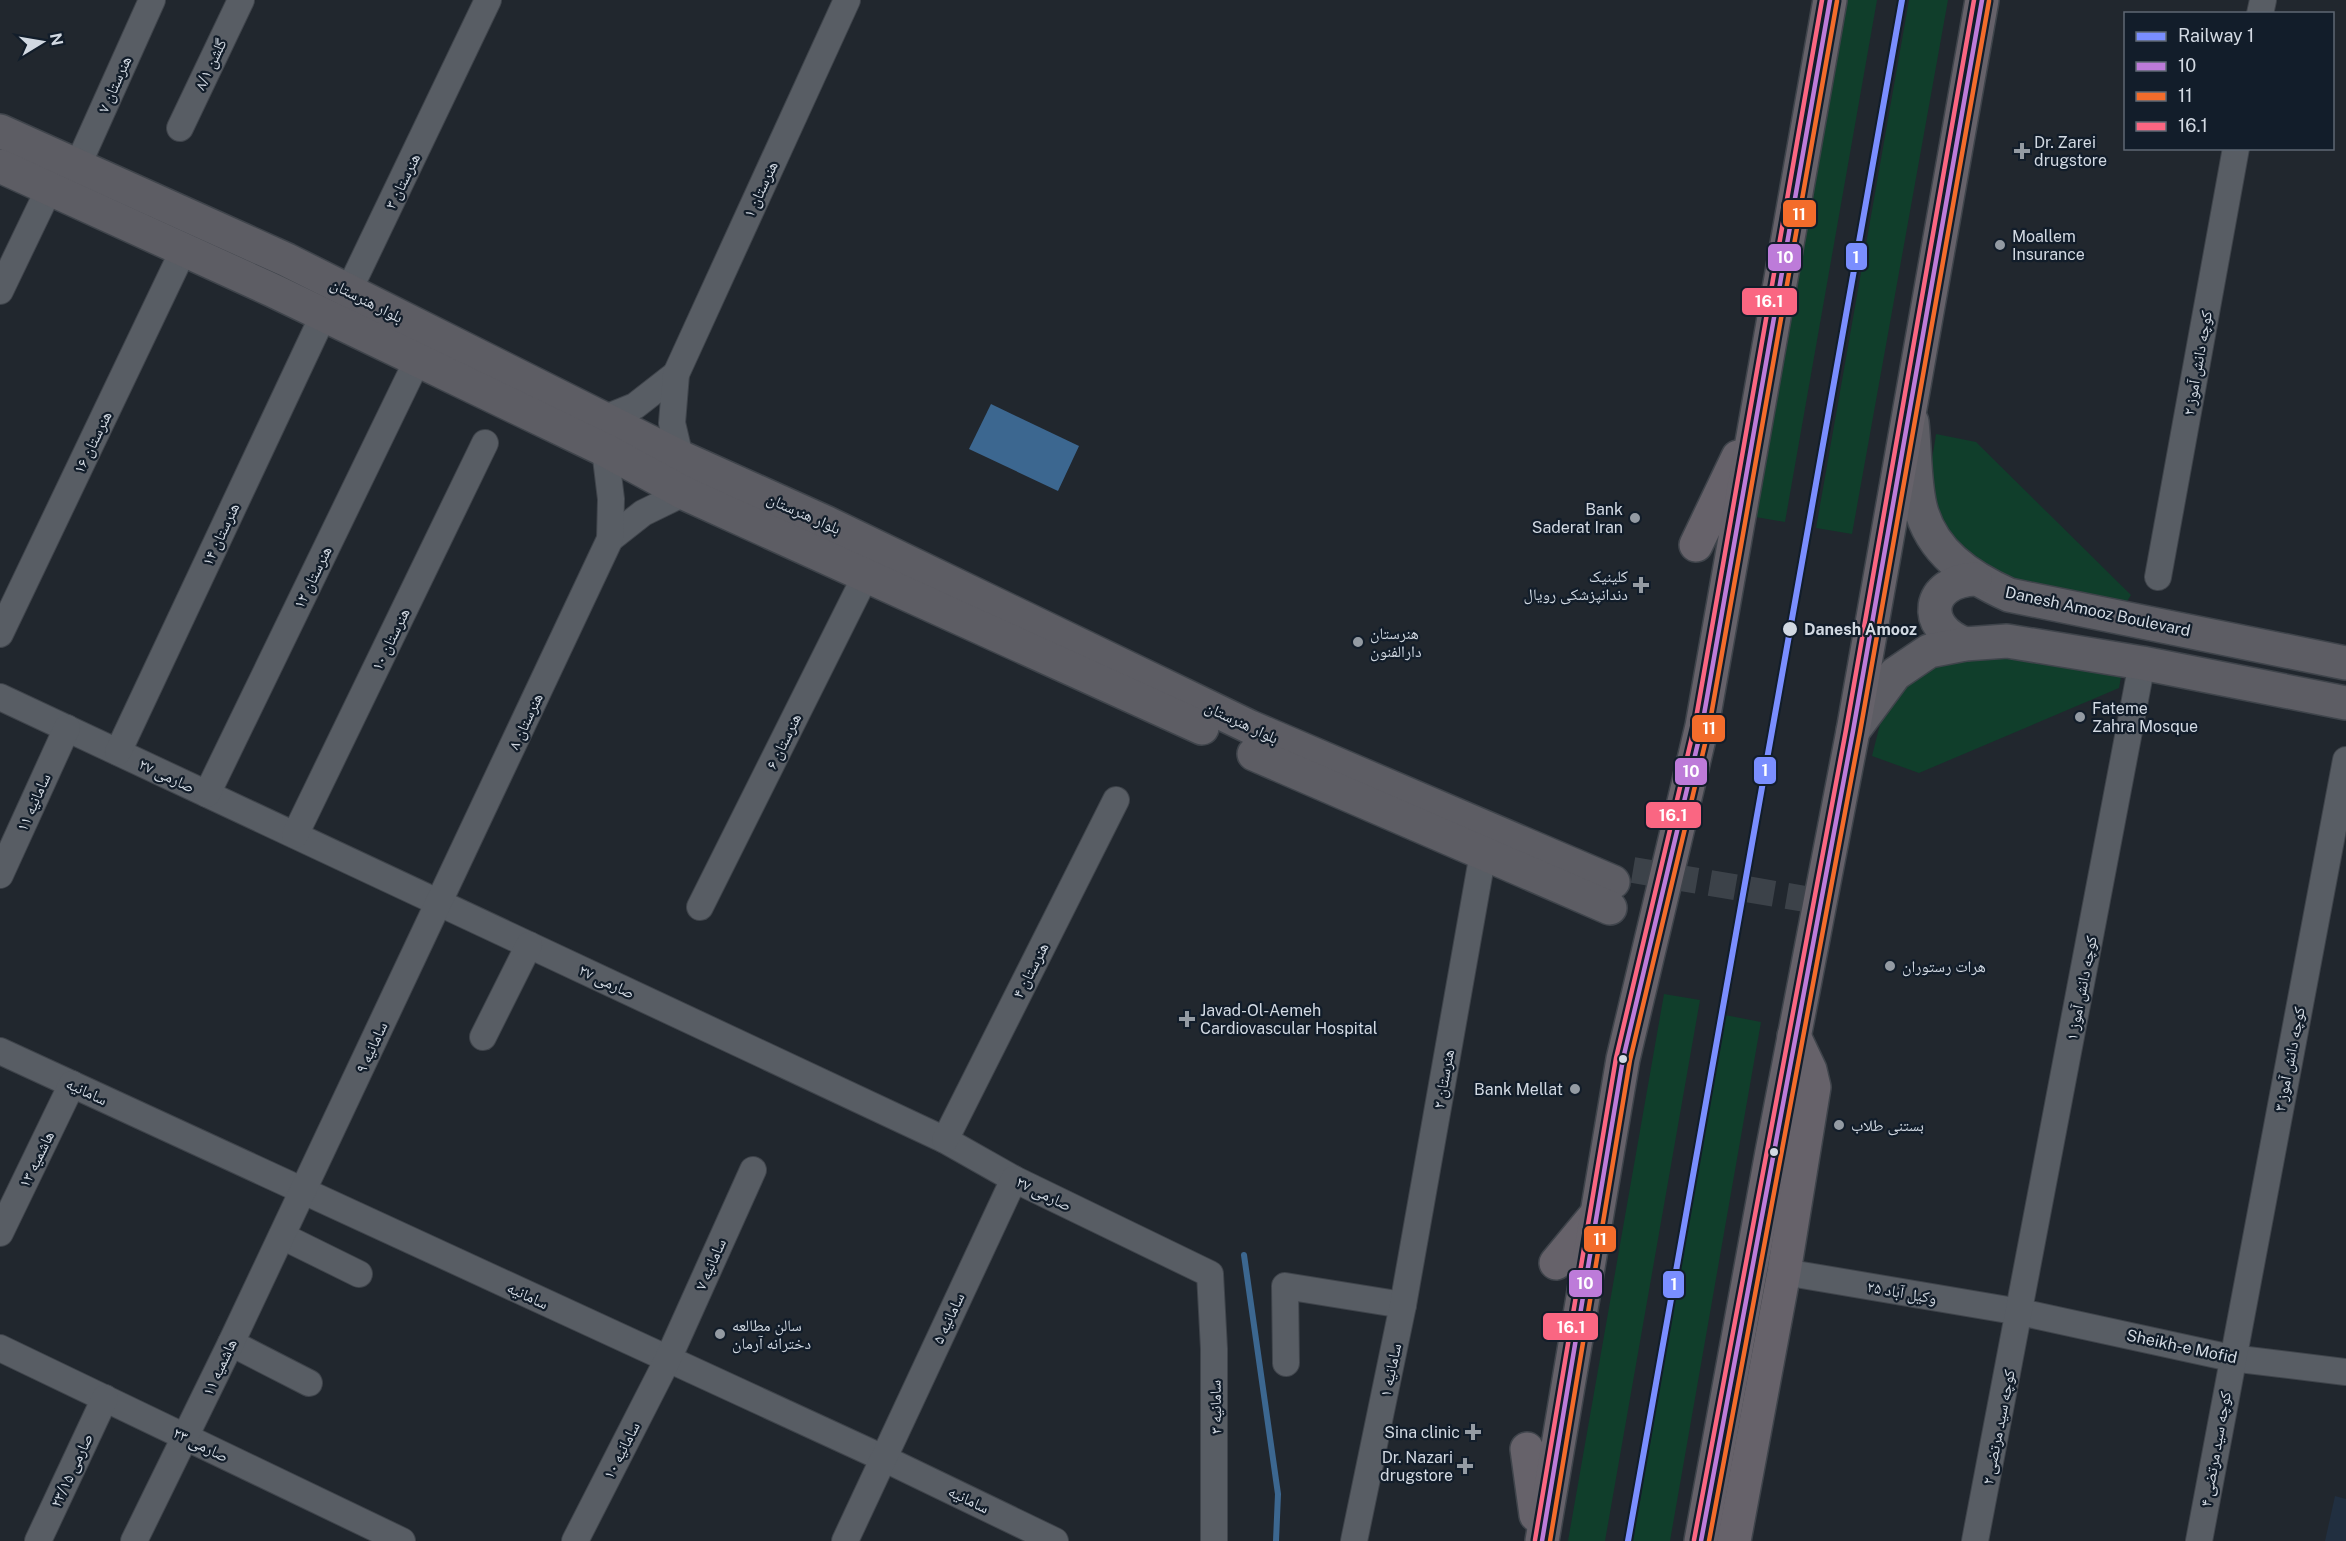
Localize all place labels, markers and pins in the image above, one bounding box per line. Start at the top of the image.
place label: Dr. Zarei drugstore [2034,133,2107,170]
marker: Dr. Zarei drugstore [2015,144,2029,158]
place label: Moallem Insurance [2012,227,2085,264]
marker: Moallem Insurance [1993,238,2007,252]
place label: Bank Saderat Iran [1532,500,1623,537]
marker: Bank Saderat Iran [1628,511,1642,525]
place label: کلینیک دندانپزشکی رویال [1523,567,1628,605]
marker: کلینیک دندانپزشکی رویال [1632,576,1650,594]
marker: Danesh Amooz [1781,620,1799,638]
place label: Danesh Amooz [1804,620,1917,639]
place label: هنرستان دارالفنون [1370,624,1422,662]
marker: هنرستان دارالفنون [1351,635,1365,649]
place label: Fateme Zahra Mosque [2092,699,2198,736]
marker: Fateme Zahra Mosque [2073,710,2087,724]
place label: هرات رستوران [1902,957,1986,977]
marker: هرات رستوران [1883,959,1897,973]
place label: Javad-Ol-Aemeh Cardiovascular Hospital [1200,1001,1378,1038]
marker: Javad-Ol-Aemeh Cardiovascular Hospital [1178,1010,1196,1028]
unlabelled marker [1617,1053,1629,1065]
place label: Bank Mellat [1474,1080,1563,1099]
marker: Bank Mellat [1568,1082,1582,1096]
place label: بستنی طلاب [1851,1116,1924,1136]
marker: بستنی طلاب [1832,1118,1846,1132]
unlabelled marker [1768,1146,1780,1158]
place label: سالن مطالعه دخترانه آرمان [732,1316,811,1354]
marker: سالن مطالعه دخترانه آرمان [713,1327,727,1341]
place label: Sina clinic [1384,1423,1460,1442]
marker: Sina clinic [1464,1423,1482,1441]
place label: Dr. Nazari drugstore [1380,1448,1453,1485]
marker: Dr. Nazari drugstore [1458,1459,1472,1473]

